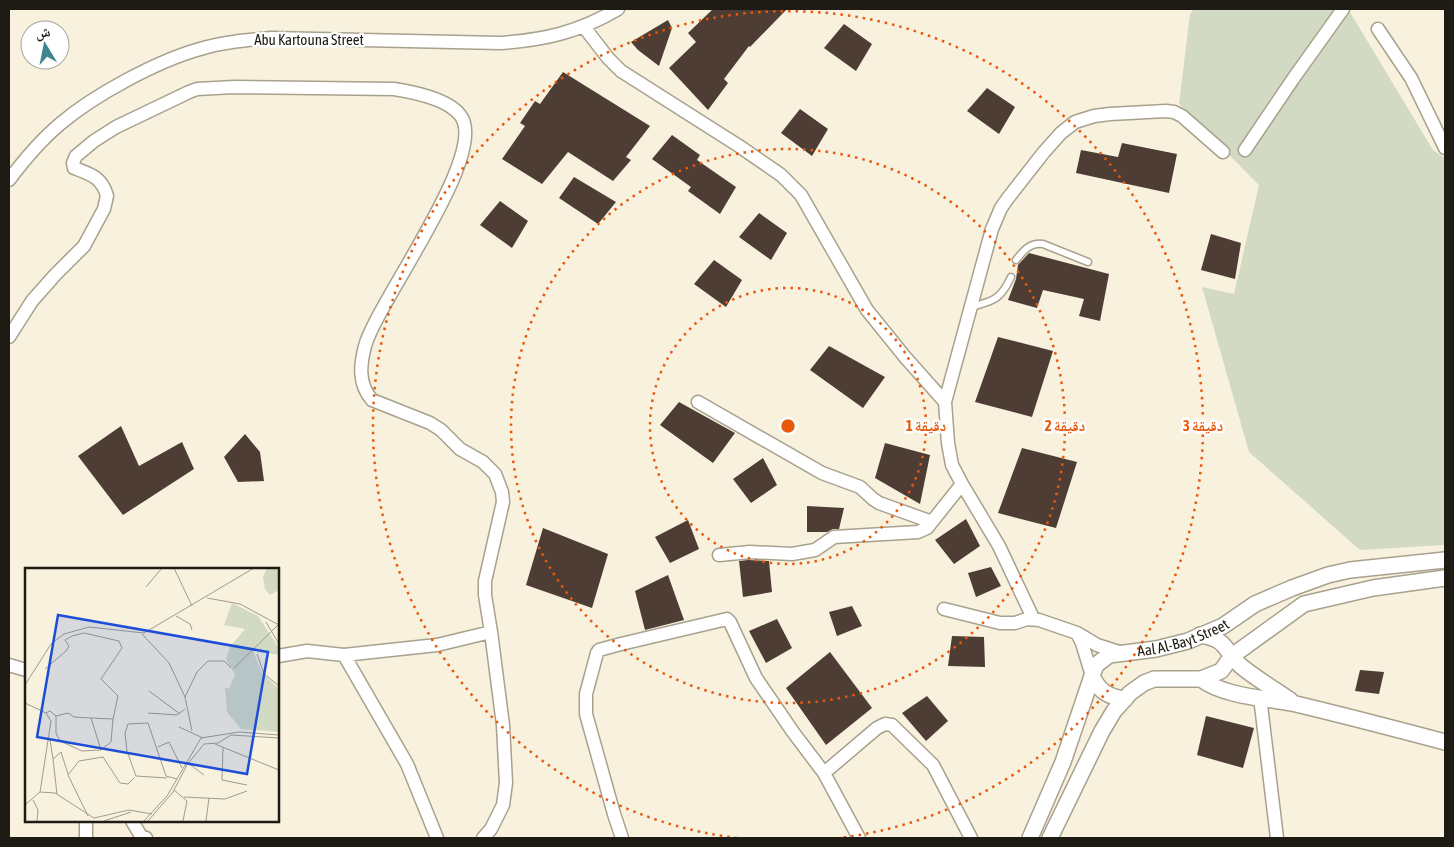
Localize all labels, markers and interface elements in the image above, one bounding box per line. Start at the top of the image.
north arrow [20,20,70,70]
text: ش [34,23,52,42]
street label: Abu Kartouna Street [254,31,364,48]
centre of rings [779,417,797,435]
text: 1 دقيقة [906,417,946,434]
text: 2 دقيقة [1045,417,1085,434]
text: 3 دقيقة [1183,417,1223,434]
inset map [25,568,279,822]
street label: Aal Al-Bayt Street [1136,616,1232,659]

